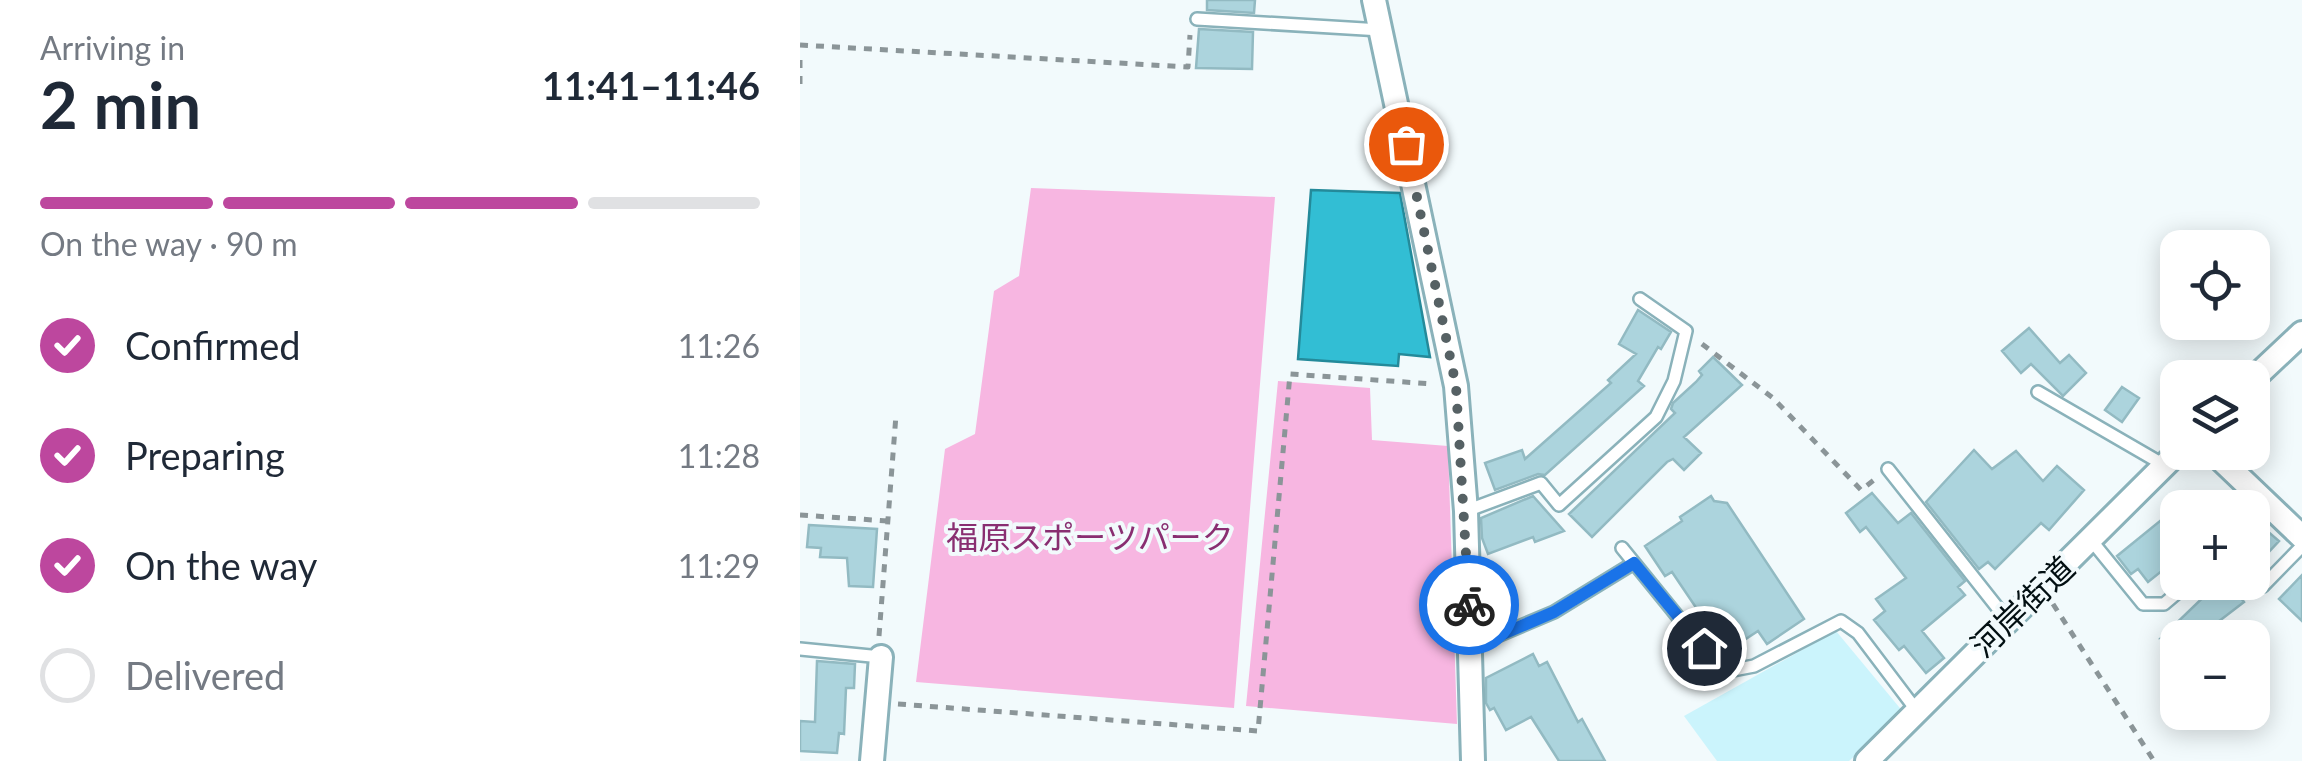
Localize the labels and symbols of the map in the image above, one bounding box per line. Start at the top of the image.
pin [1364,102,1449,187]
park label: 福原スポーツパーク [946,517,1234,556]
street label: 河岸街道 [1962,547,2082,664]
courier [1419,555,1519,655]
pin [1662,606,1747,691]

